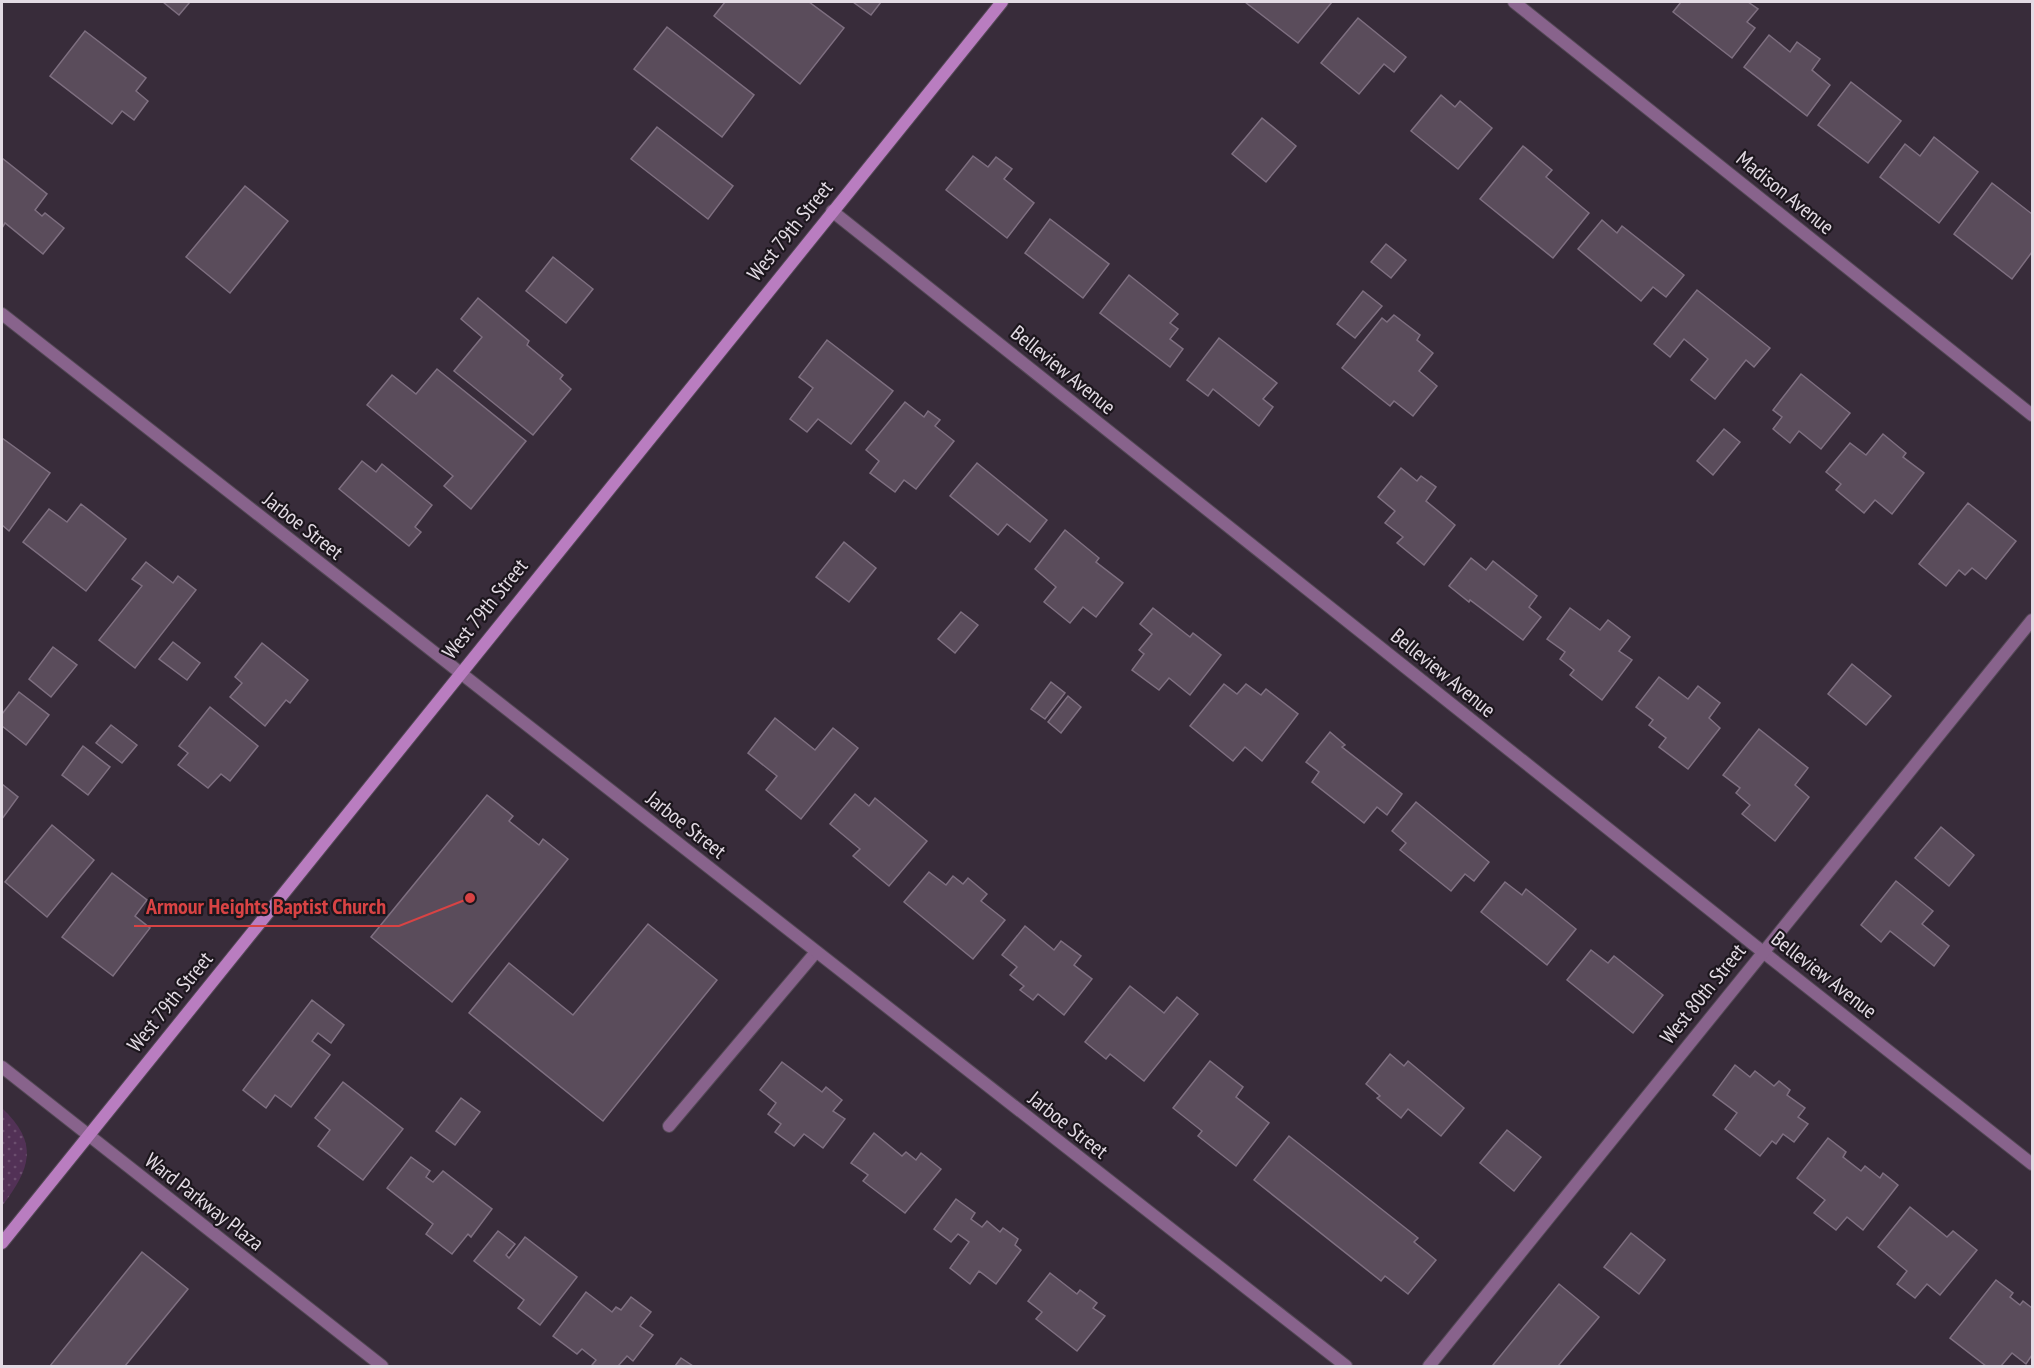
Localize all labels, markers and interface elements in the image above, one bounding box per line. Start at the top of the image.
street label: Madison Avenue [1731,145,1840,240]
street label: West 79th Street [741,175,838,286]
street label: Belleview Avenue [1006,319,1121,420]
street label: Jarboe Street [257,485,349,565]
street label: West 79th Street [436,553,533,664]
street label: Belleview Avenue [1386,622,1501,723]
street label: Jarboe Street [640,784,732,864]
callout: Armour Heights Baptist Church [134,886,399,926]
text: Armour Heights Baptist Church [145,892,386,920]
street label: Belleview Avenue [1766,925,1883,1024]
street label: West 80th Street [1654,938,1751,1049]
street label: West 79th Street [121,946,218,1057]
street label: Jarboe Street [1022,1084,1114,1164]
street label: Ward Parkway Plaza [139,1147,269,1256]

